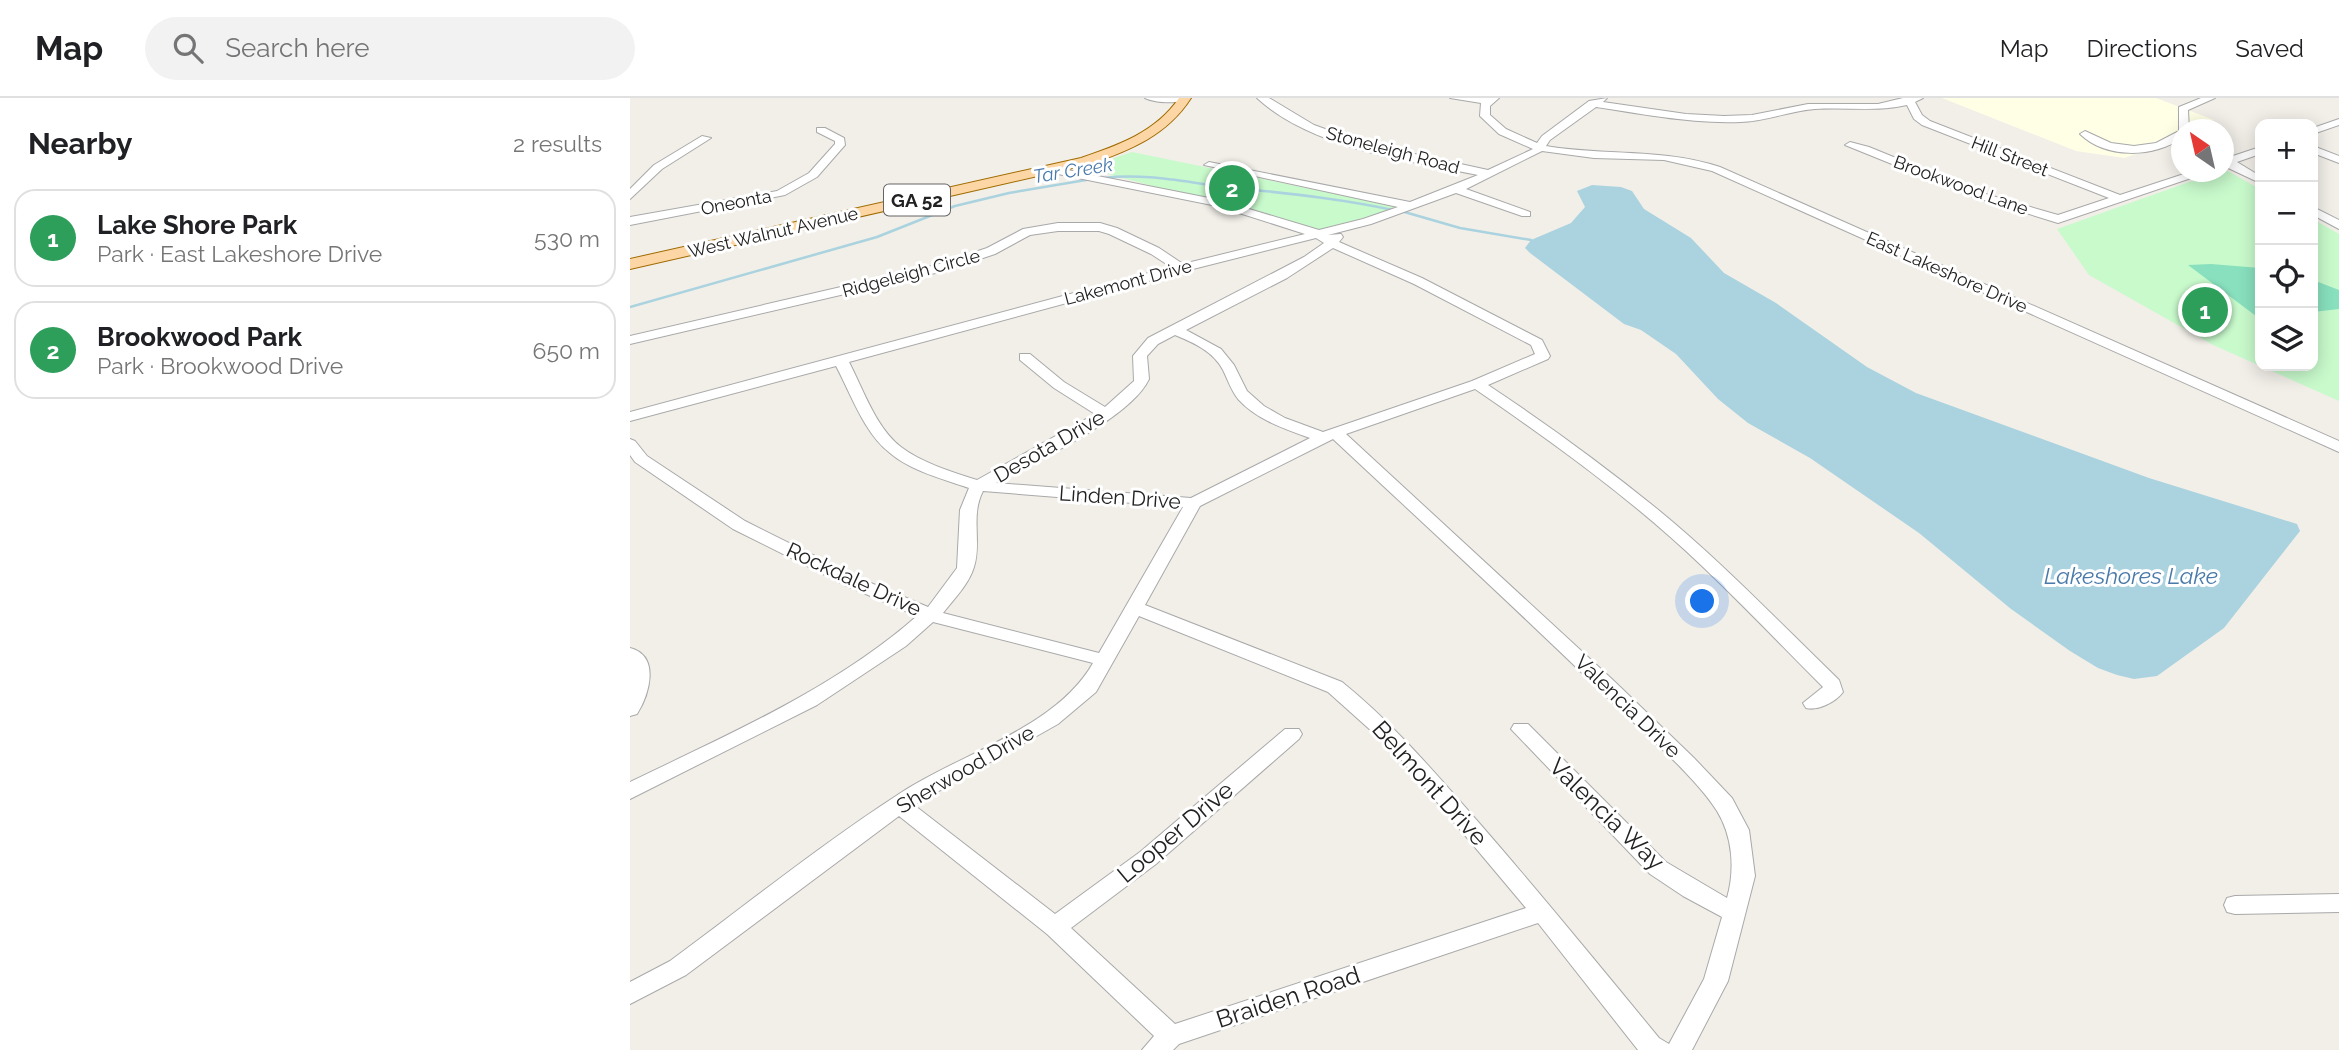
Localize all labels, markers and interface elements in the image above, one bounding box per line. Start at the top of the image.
search box [145,17,635,80]
text: Map [35,29,103,68]
icon: search [169,29,207,67]
text: Search here [225,33,370,63]
text: Map [2000,34,2049,63]
text: Directions [2087,34,2197,63]
text: Saved [2235,34,2304,63]
north arrow [2171,119,2234,182]
map controls [2255,119,2318,371]
button: + [2255,119,2318,182]
street label: Stoneleigh Road [1324,122,1462,178]
text: Nearby [28,126,132,161]
text: 2 results [513,130,602,157]
street label: Hill Street [1968,132,2052,180]
street label: Brookwood Lane [1891,151,2032,219]
water label: Tar Creek [1031,153,1115,187]
pin: 2 [1209,162,1255,214]
button: − [2255,182,2318,245]
road number: GA 52 [884,184,950,216]
street label: Oneonta [699,185,773,219]
street label: West Walnut Avenue [686,202,860,262]
text: Lake Shore Park [97,210,297,240]
text: 1 [47,225,59,252]
text: 530 m [534,225,600,252]
street label: East Lakeshore Drive [1863,227,2031,317]
text: Park · East Lakeshore Drive [97,240,382,267]
street label: Ridgeleigh Circle [840,244,983,301]
button: locate [2255,245,2318,308]
street label: Lakemont Drive [1062,255,1194,309]
pin: 1 [2182,284,2228,336]
button: layers [2255,308,2318,371]
text: Brookwood Park [97,322,302,352]
text: 2 [47,337,59,364]
text: 650 m [533,337,600,364]
text: Park · Brookwood Drive [97,352,343,379]
street label: Desota Drive [989,404,1109,488]
street label: Linden Drive [1058,480,1182,514]
street label: Rockdale Drive [783,537,925,621]
water label: Lakeshores Lake [2044,562,2218,589]
your location [1685,584,1719,618]
street label: Valencia Drive [1570,649,1686,763]
street label: Belmont Drive [1366,715,1494,851]
street label: Sherwood Drive [892,719,1038,819]
street label: Valencia Way [1543,752,1671,876]
street label: Looper Drive [1111,775,1239,889]
street label: Braiden Road [1212,960,1364,1034]

